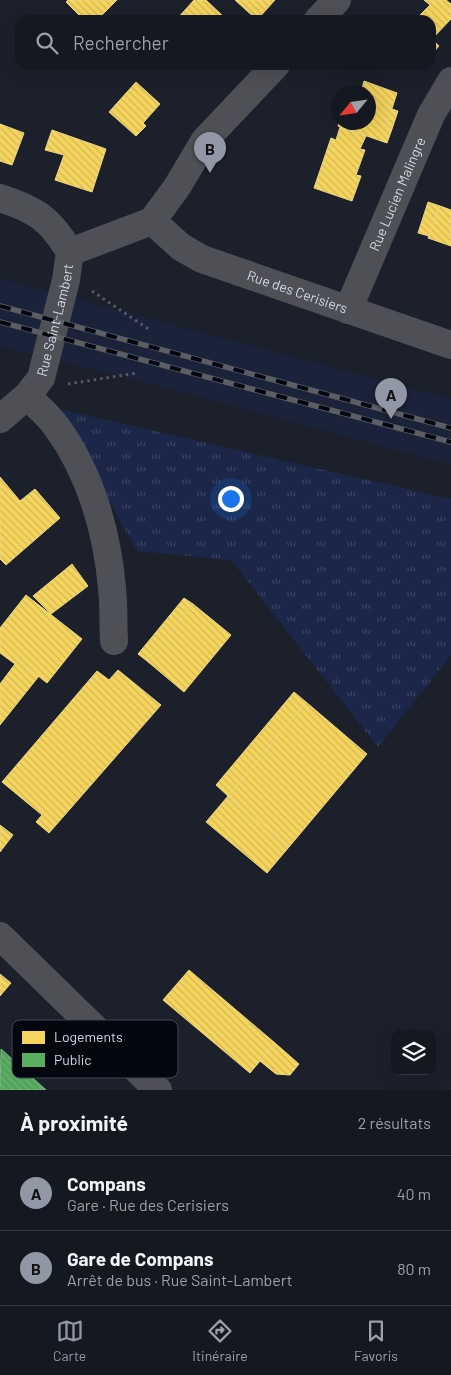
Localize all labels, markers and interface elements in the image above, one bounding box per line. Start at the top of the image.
search box [15,15,436,70]
icon: search [33,29,61,57]
text: Rechercher [73,31,169,54]
north arrow [331,85,376,130]
pin: B [194,132,226,173]
street label: Rue Lucien Malingre [365,134,429,253]
street label: Rue Saint-Lambert [33,263,76,378]
street label: Rue des Cerisiers [245,266,350,317]
pin: A [375,378,407,419]
your location [218,486,244,512]
legend [12,1020,178,1078]
text: Logements [54,1028,123,1045]
map controls [391,1030,436,1075]
button: layers [391,1030,436,1075]
text: Public [54,1051,92,1068]
text: À proximité [20,1110,128,1135]
text: 2 résultats [358,1113,431,1132]
text: Compans [67,1172,146,1195]
text: A [31,1184,41,1203]
text: 40 m [397,1184,431,1203]
text: Gare · Rue des Cerisiers [67,1195,229,1214]
text: Gare de Compans [67,1247,213,1270]
text: B [31,1259,41,1278]
text: 80 m [397,1259,431,1278]
text: Arrêt de bus · Rue Saint-Lambert [67,1270,293,1289]
tab: Carte [53,1317,86,1364]
tab: Itinéraire [192,1317,248,1364]
tab: Favoris [354,1317,398,1364]

